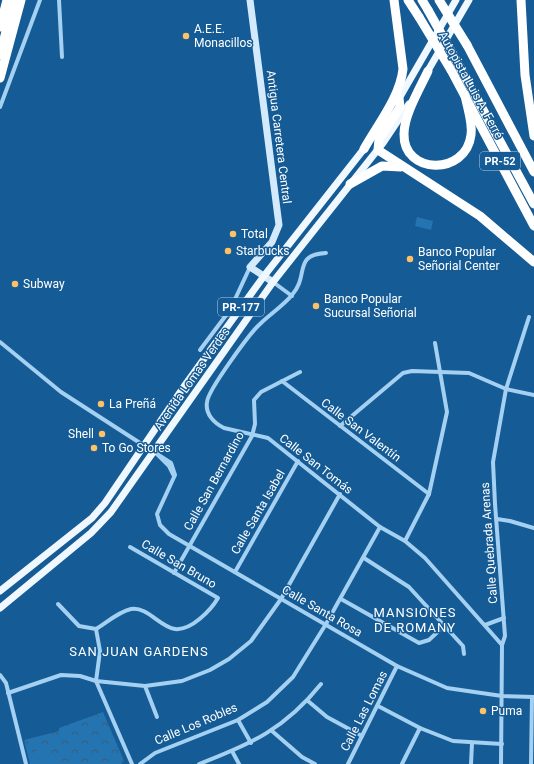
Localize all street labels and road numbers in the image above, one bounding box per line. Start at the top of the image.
street label: Autopista Luis A. Ferré [436,29,506,141]
street label: Antigua Carretera Central [264,69,294,205]
road number: PR-52 [480,152,520,170]
road number: PR-177 [218,298,264,316]
street label: Avenida Lomas Verdes [151,325,233,433]
street label: Calle San Valentín [318,395,404,465]
street label: Calle San Bernardino [181,429,247,533]
street label: Calle San Tomás [277,431,355,497]
street label: Calle Santa Isabel [228,467,288,557]
street label: Calle Quebrada Arenas [478,482,500,604]
street label: Calle San Bruno [139,537,219,591]
street label: Calle Santa Rosa [279,582,365,640]
street label: Calle Las Lomas [338,669,390,753]
street label: Calle Los Robles [153,700,239,748]

